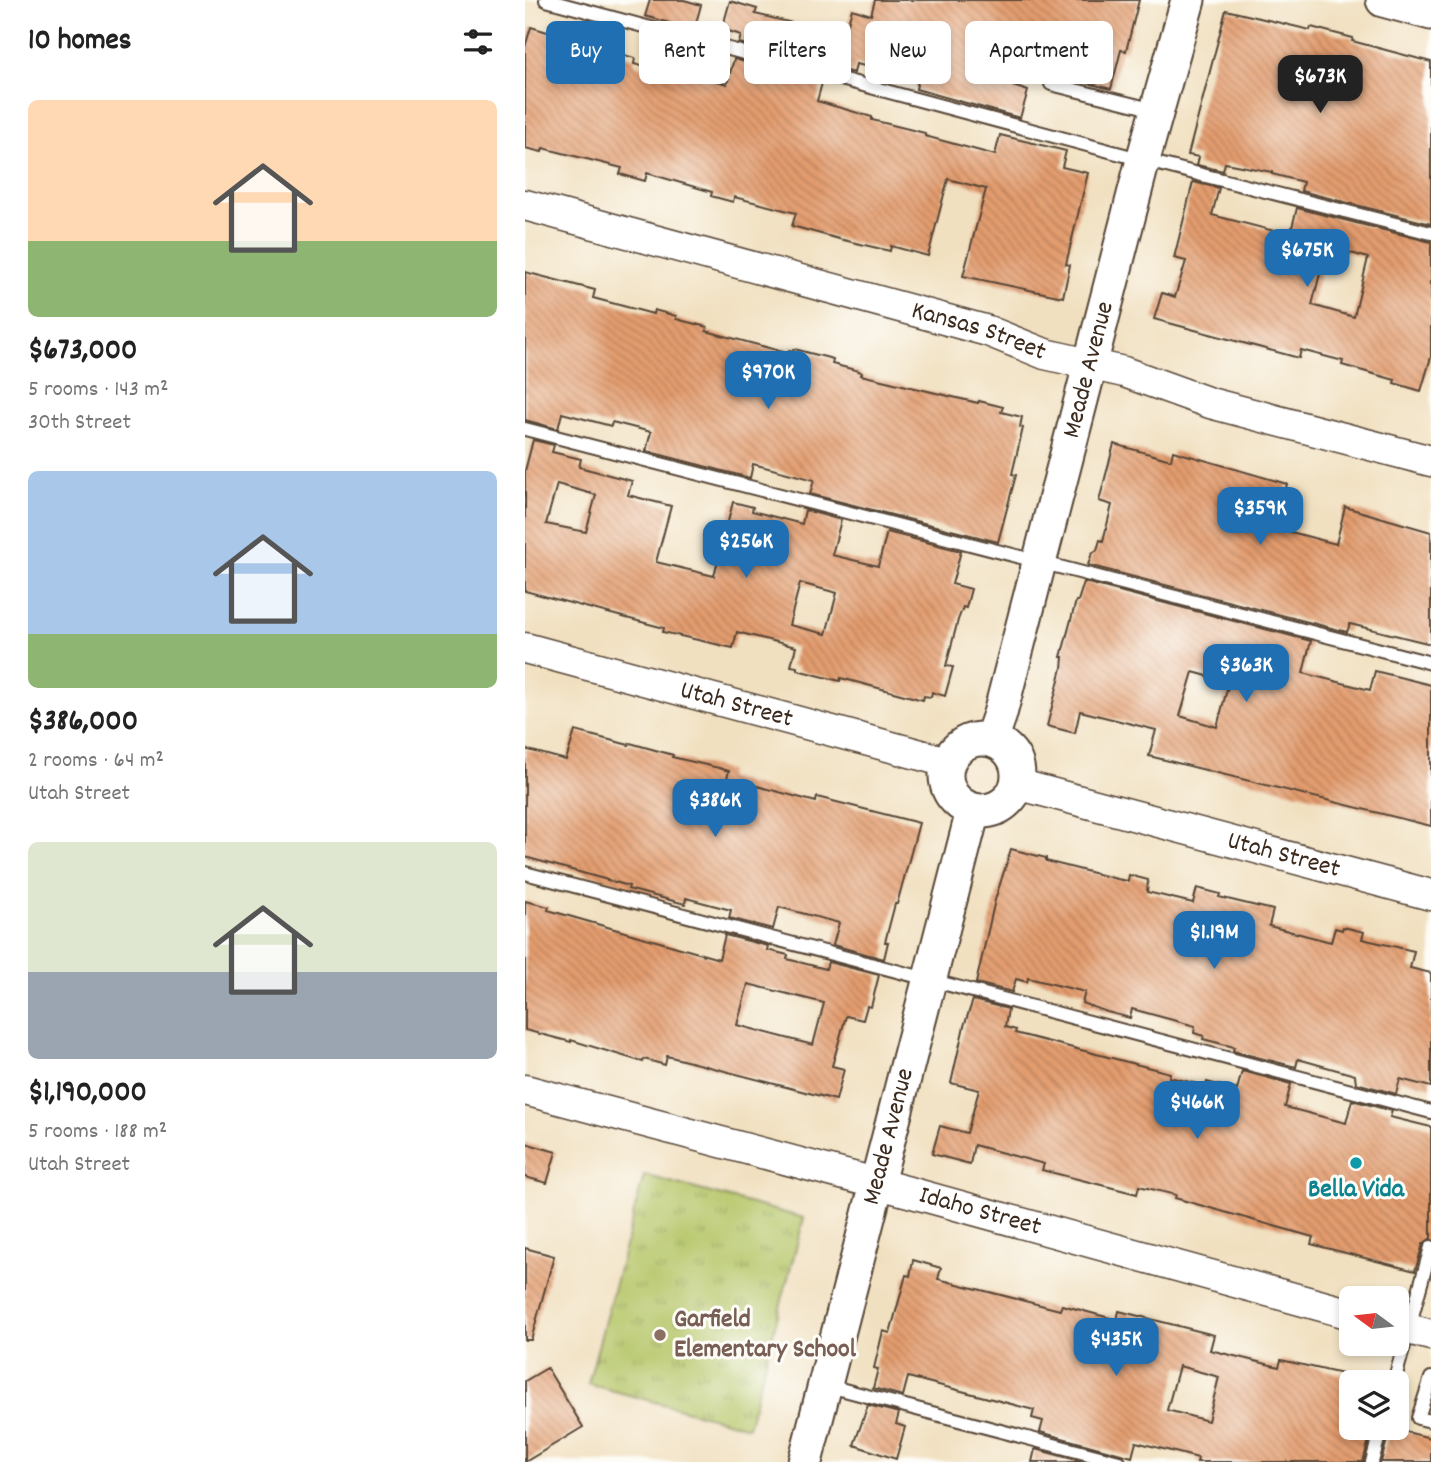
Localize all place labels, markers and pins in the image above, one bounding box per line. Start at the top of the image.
pin: $673K [1271,55,1369,115]
pin: $675K [1258,230,1356,289]
pin: $970K [719,352,817,411]
pin: $359K [1211,488,1309,547]
pin: $256K [697,520,795,580]
pin: $363K [1197,644,1295,704]
pin: $386K [666,780,764,839]
pin: $1.19M [1157,912,1271,971]
pin: $466K [1148,1082,1246,1141]
marker: Bella Vida [1348,1155,1364,1171]
place label: Bella Vida [1308,1172,1405,1209]
place label: Garfield Elementary School [674,1302,857,1369]
pin: $435K [1067,1318,1165,1378]
marker: Garfield Elementary School [652,1327,668,1343]

